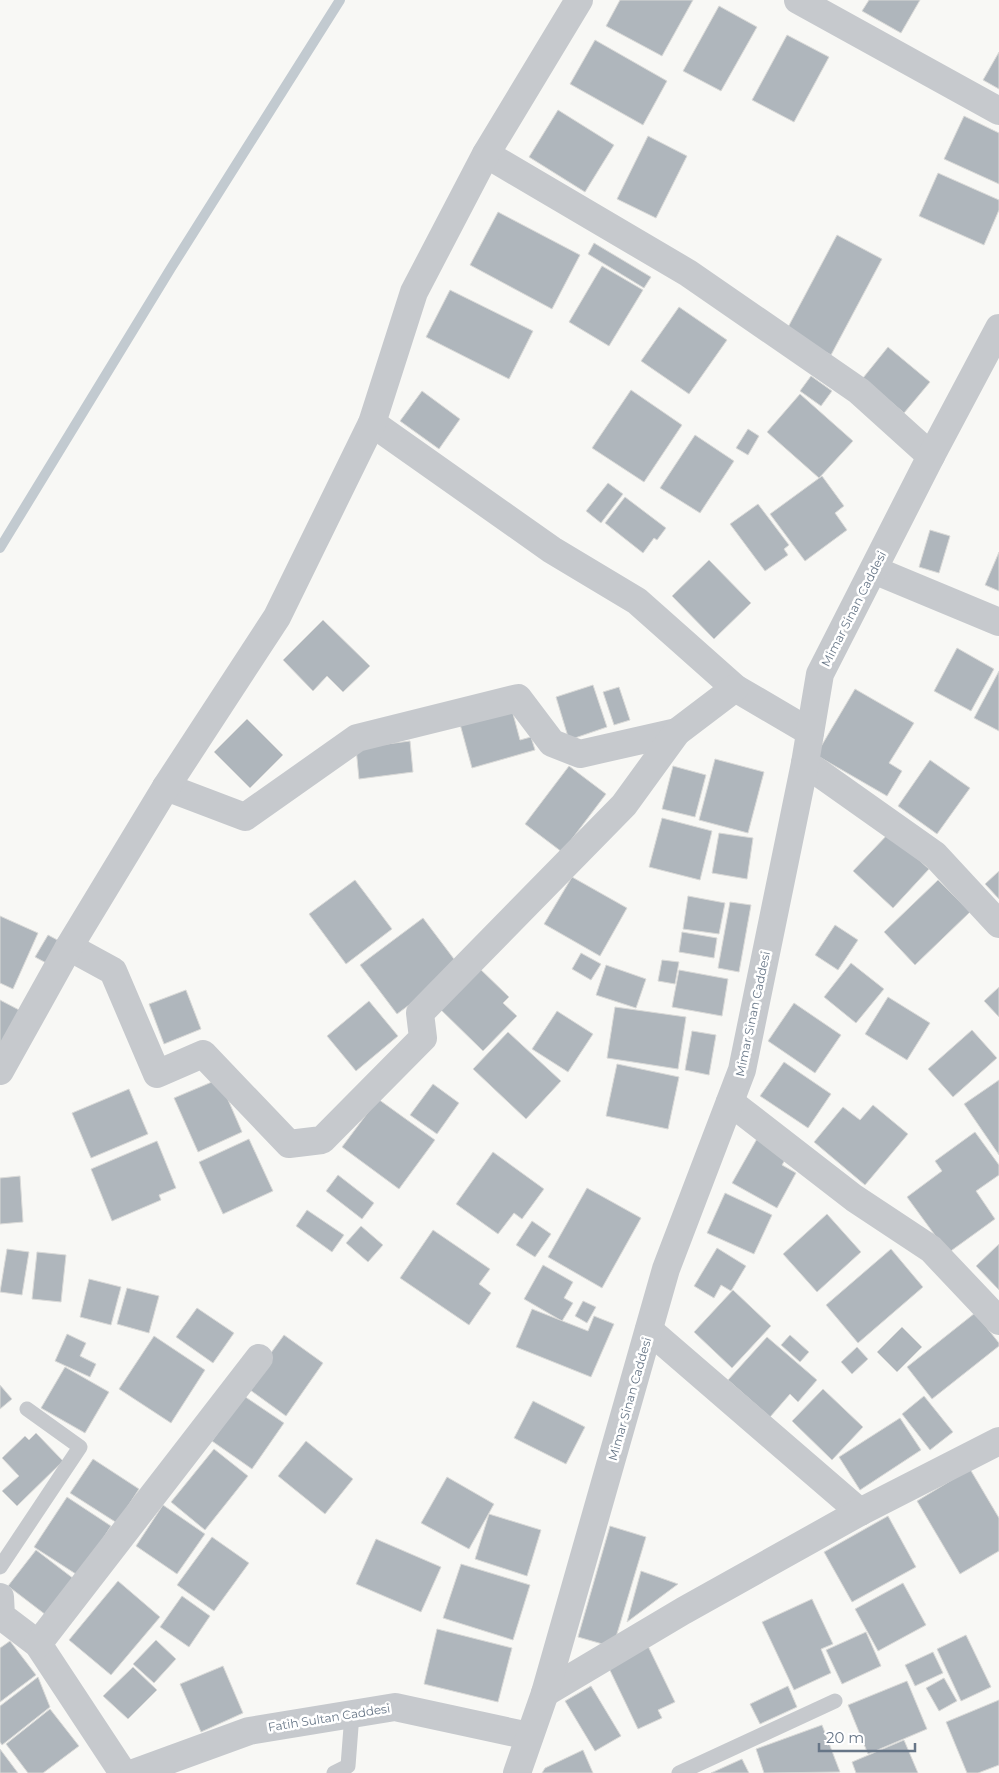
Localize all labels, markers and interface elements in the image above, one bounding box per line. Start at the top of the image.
street label: Mimar Sinan Caddesi [818,549,889,669]
street label: Mimar Sinan Caddesi [732,950,773,1078]
street label: Mimar Sinan Caddesi [605,1335,654,1462]
street label: Fatih Sultan Caddesi [267,1700,391,1735]
scale bar [819,1720,915,1752]
text: 20 m [826,1728,864,1747]

